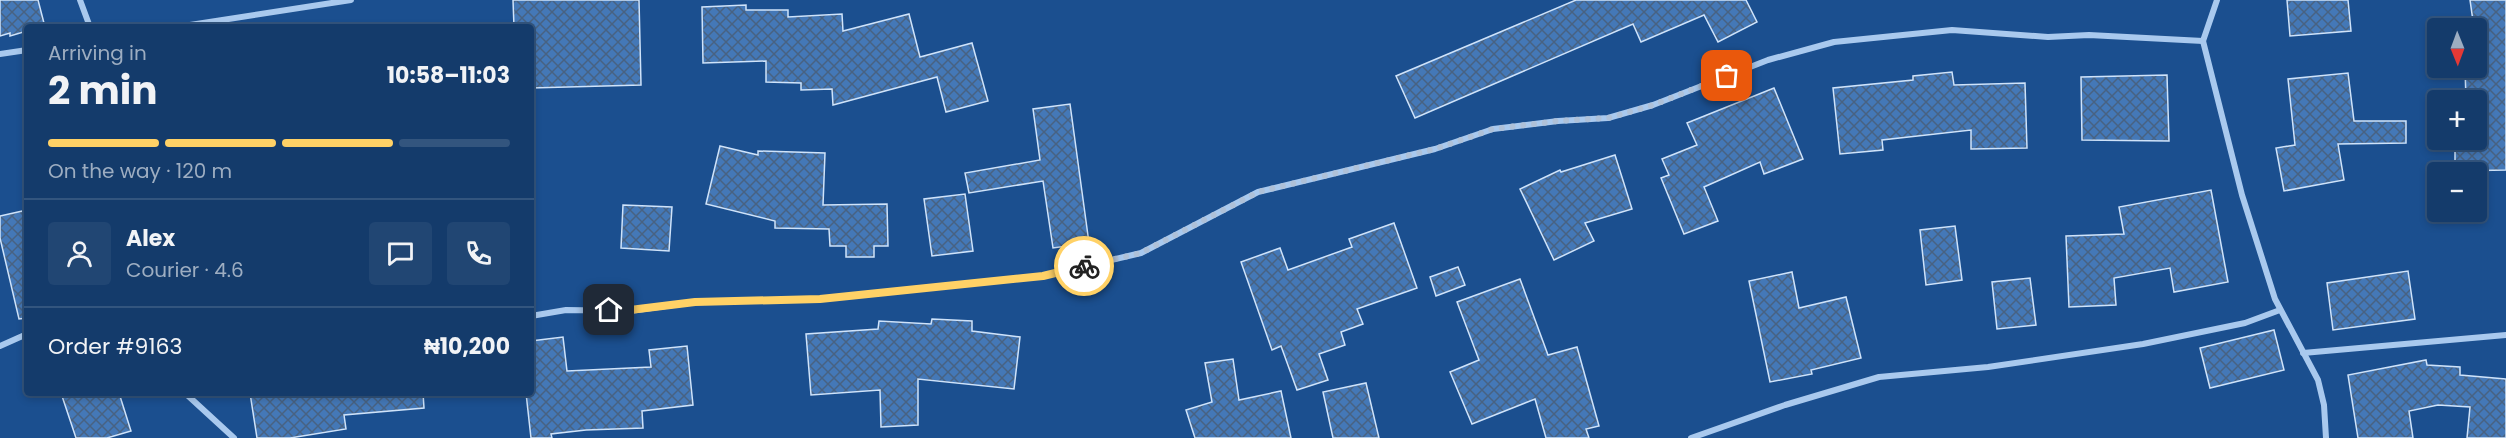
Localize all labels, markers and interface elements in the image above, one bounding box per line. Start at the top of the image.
north arrow [2427,18,2487,78]
map controls [2427,18,2487,222]
text: Arriving in [48,39,147,67]
pin [1701,50,1752,101]
icon: bag [1710,59,1743,92]
text: 10:58–11:03 [387,60,510,91]
text: 2 min [48,63,158,118]
button: + [2427,90,2487,150]
text: On the way · 120 m [48,157,232,185]
button: − [2427,162,2487,222]
button: person [48,222,111,285]
button: chat [369,222,432,285]
button: phone [447,222,510,285]
text: Alex [126,223,175,254]
courier [1054,236,1114,296]
icon: bike [1068,250,1101,283]
text: Courier · 4.6 [126,256,244,284]
pin [583,284,634,335]
icon: home [592,293,625,326]
text: Order #9163 [48,331,182,362]
text: ₦10,200 [424,331,510,362]

